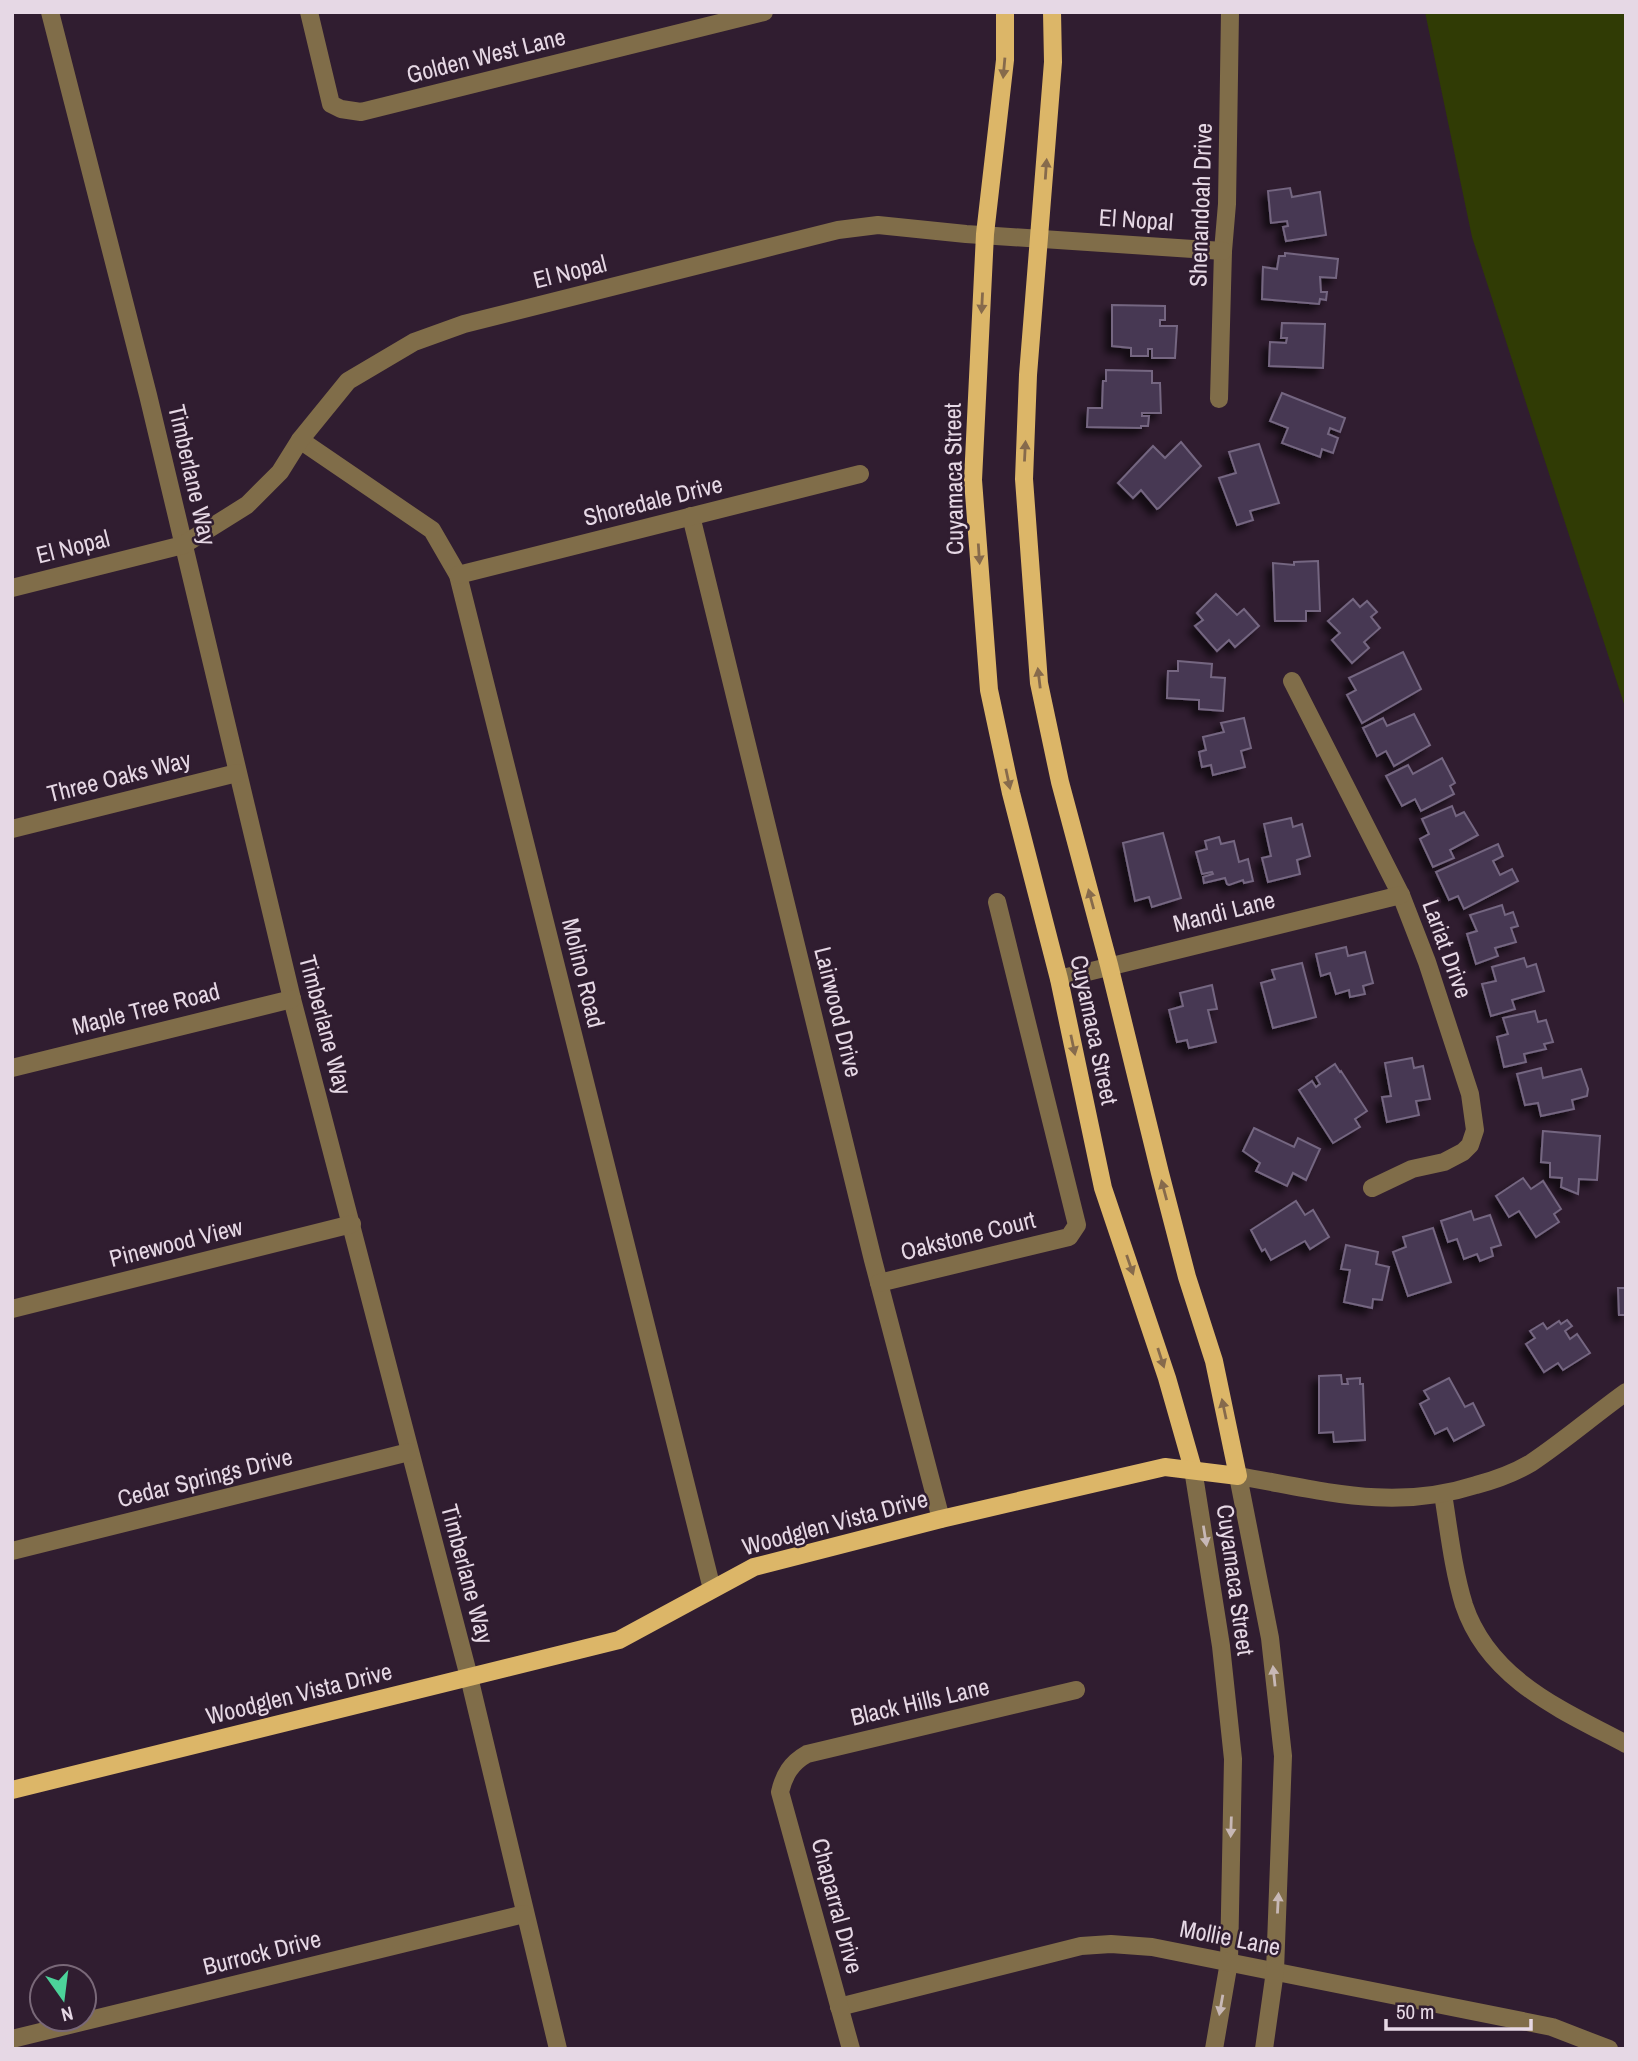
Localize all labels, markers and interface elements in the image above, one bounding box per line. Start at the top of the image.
street label: Golden West Lane [403,20,569,90]
one-way arrow [998,57,1009,79]
street label: Shenandoah Drive [1181,122,1219,288]
one-way arrow [1041,158,1052,180]
street label: El Nopal [1098,200,1174,238]
street label: El Nopal [530,247,610,296]
one-way arrow [976,292,987,314]
street label: Timberlane Way [161,401,225,548]
street label: Cuyamaca Street [936,402,970,555]
one-way arrow [1020,440,1031,462]
street label: Shoredale Drive [580,467,726,533]
street label: El Nopal [33,522,113,571]
one-way arrow [974,543,985,565]
one-way arrow [1034,667,1045,689]
street label: Three Oaks Way [44,743,194,809]
one-way arrow [1002,768,1013,790]
street label: Mandi Lane [1169,883,1278,939]
one-way arrow [1085,888,1096,910]
street label: Lariat Drive [1415,895,1481,1002]
street label: Molino Road [555,915,613,1031]
street label: Lairwood Drive [807,943,871,1080]
street label: Timberlane Way [292,951,360,1098]
street label: Cuyamaca Street [1064,952,1127,1108]
street label: Maple Tree Road [69,974,223,1042]
one-way arrow [1068,1034,1079,1056]
one-way arrow [1158,1178,1169,1200]
street label: Oakstone Court [897,1203,1039,1267]
street label: Pinewood View [106,1210,247,1274]
one-way arrow [1125,1255,1136,1276]
one-way arrow [1156,1347,1166,1368]
one-way arrow [1219,1398,1230,1420]
street label: Cedar Springs Drive [114,1440,296,1514]
street label: Woodglen Vista Drive [738,1482,931,1562]
street label: Timberlane Way [434,1500,502,1647]
street label: Cuyamaca Street [1210,1502,1262,1658]
one-way arrow [1200,1525,1211,1547]
street label: Woodglen Vista Drive [202,1654,395,1732]
one-way arrow [1268,1665,1279,1687]
street label: Black Hills Lane [847,1670,992,1732]
one-way arrow [1225,1817,1236,1839]
street label: Chaparral Drive [805,1835,871,1977]
one-way arrow [1273,1892,1284,1914]
street label: Mollie Lane [1177,1912,1283,1962]
street label: Burrock Drive [200,1922,324,1982]
north arrow [28,1963,98,2033]
scale bar [1386,1988,1531,2032]
one-way arrow [1216,1995,1227,2017]
text: 50 m [1396,1997,1434,2026]
text: N [59,2001,76,2028]

